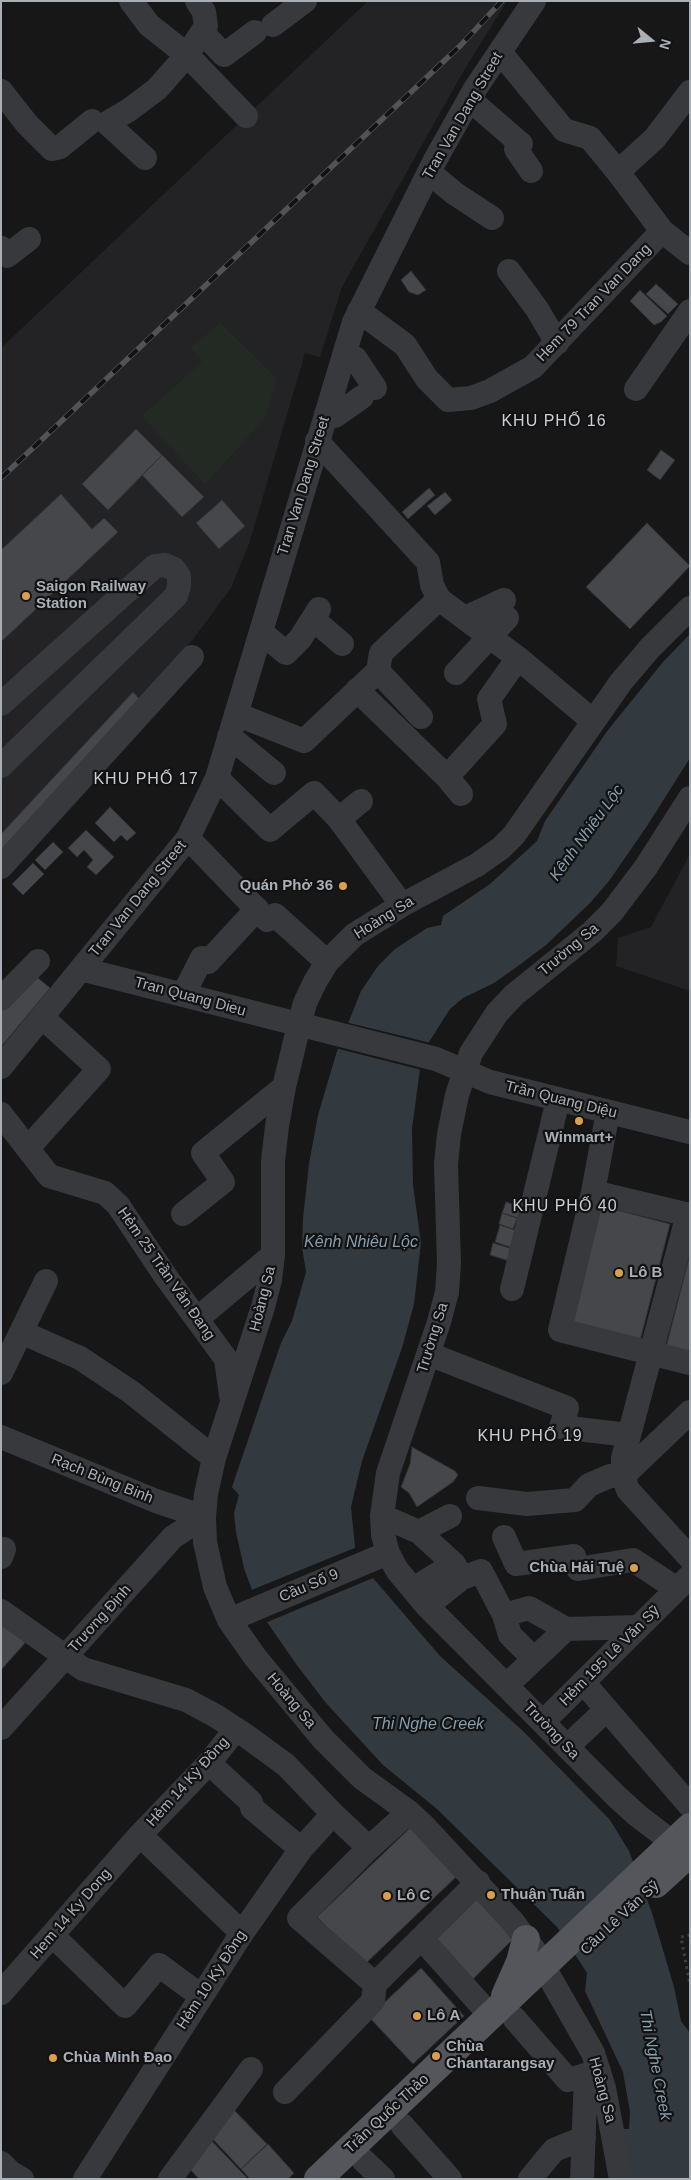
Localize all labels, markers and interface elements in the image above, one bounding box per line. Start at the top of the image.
north arrow [626,15,676,65]
text: N [656,37,674,52]
street label: Tran Van Dang Street [419,49,507,183]
street label: Hem 79 Tran Van Dang [533,240,655,366]
district label: KHU PHỐ 16 [500,412,608,432]
street label: Tran Van Dang Street [274,414,334,558]
place label: Saigon Railway Station [36,578,146,613]
marker: Saigon Railway Station [20,590,32,602]
district label: KHU PHỐ 17 [92,770,200,790]
water label: Kênh Nhiêu Lộc [546,781,628,885]
street label: Tran Van Dang Street [86,837,190,961]
place label: Quán Phở 36 [240,877,333,895]
marker: Quán Phở 36 [337,880,349,892]
street label: Hoàng Sa [351,893,417,943]
street label: Trường Sa [535,920,603,980]
street label: Tran Quang Dieu [132,973,248,1021]
street label: Trần Quang Diệu [503,1077,619,1123]
marker: Winmart+ [573,1115,585,1127]
place label: Winmart+ [545,1129,613,1147]
district label: KHU PHỐ 40 [511,1197,619,1217]
street label: Hẻm 25 Trần Văn Đang [113,1204,219,1344]
water label: Kênh Nhiêu Lộc [304,1233,418,1253]
street label: Hoàng Sa [246,1264,280,1334]
place label: Lô B [629,1264,662,1282]
marker: Lô B [613,1267,625,1279]
street label: Trường Sa [414,1301,452,1375]
district label: KHU PHỐ 19 [476,1427,584,1447]
street label: Rạch Bùng Binh [48,1450,156,1508]
place label: Chùa Hải Tuệ [529,1559,624,1577]
marker: Chùa Hải Tuệ [628,1562,640,1574]
street label: Cầu Số 9 [277,1565,341,1607]
street label: Trương Định [65,1581,135,1657]
street label: Hẻm 195 Lê Văn Sỹ [556,1602,664,1710]
street label: Hoàng Sa [263,1670,319,1732]
street label: Trường Sa [519,1699,583,1763]
water label: Thi Nghe Creek [372,1715,484,1735]
street label: Hẻm 14 Kỳ Ðồng [143,1734,233,1830]
street label: Hem 14 Ky Dong [27,1865,115,1963]
street label: Cầu Lê Văn Sỹ [577,1877,663,1959]
place label: Thuận Tuấn [501,1886,585,1904]
place label: Lô C [397,1887,430,1905]
marker: Thuận Tuấn [485,1889,497,1901]
marker: Lô C [381,1890,393,1902]
street label: Hẻm 10 Kỳ Ðồng [173,1927,251,2033]
place label: Lô A [427,2007,460,2025]
water label: Thi Nghe Creek [635,2008,675,2122]
marker: Lô A [411,2010,423,2022]
place label: Chùa Chantarangsay [446,2038,554,2073]
place label: Chùa Minh Đạo [63,2049,172,2067]
marker: Chùa Chantarangsay [430,2050,442,2062]
marker: Chùa Minh Đạo [47,2052,59,2064]
street label: Hoàng Sa [585,2055,619,2125]
street label: Trần Quốc Thảo [341,2070,433,2158]

